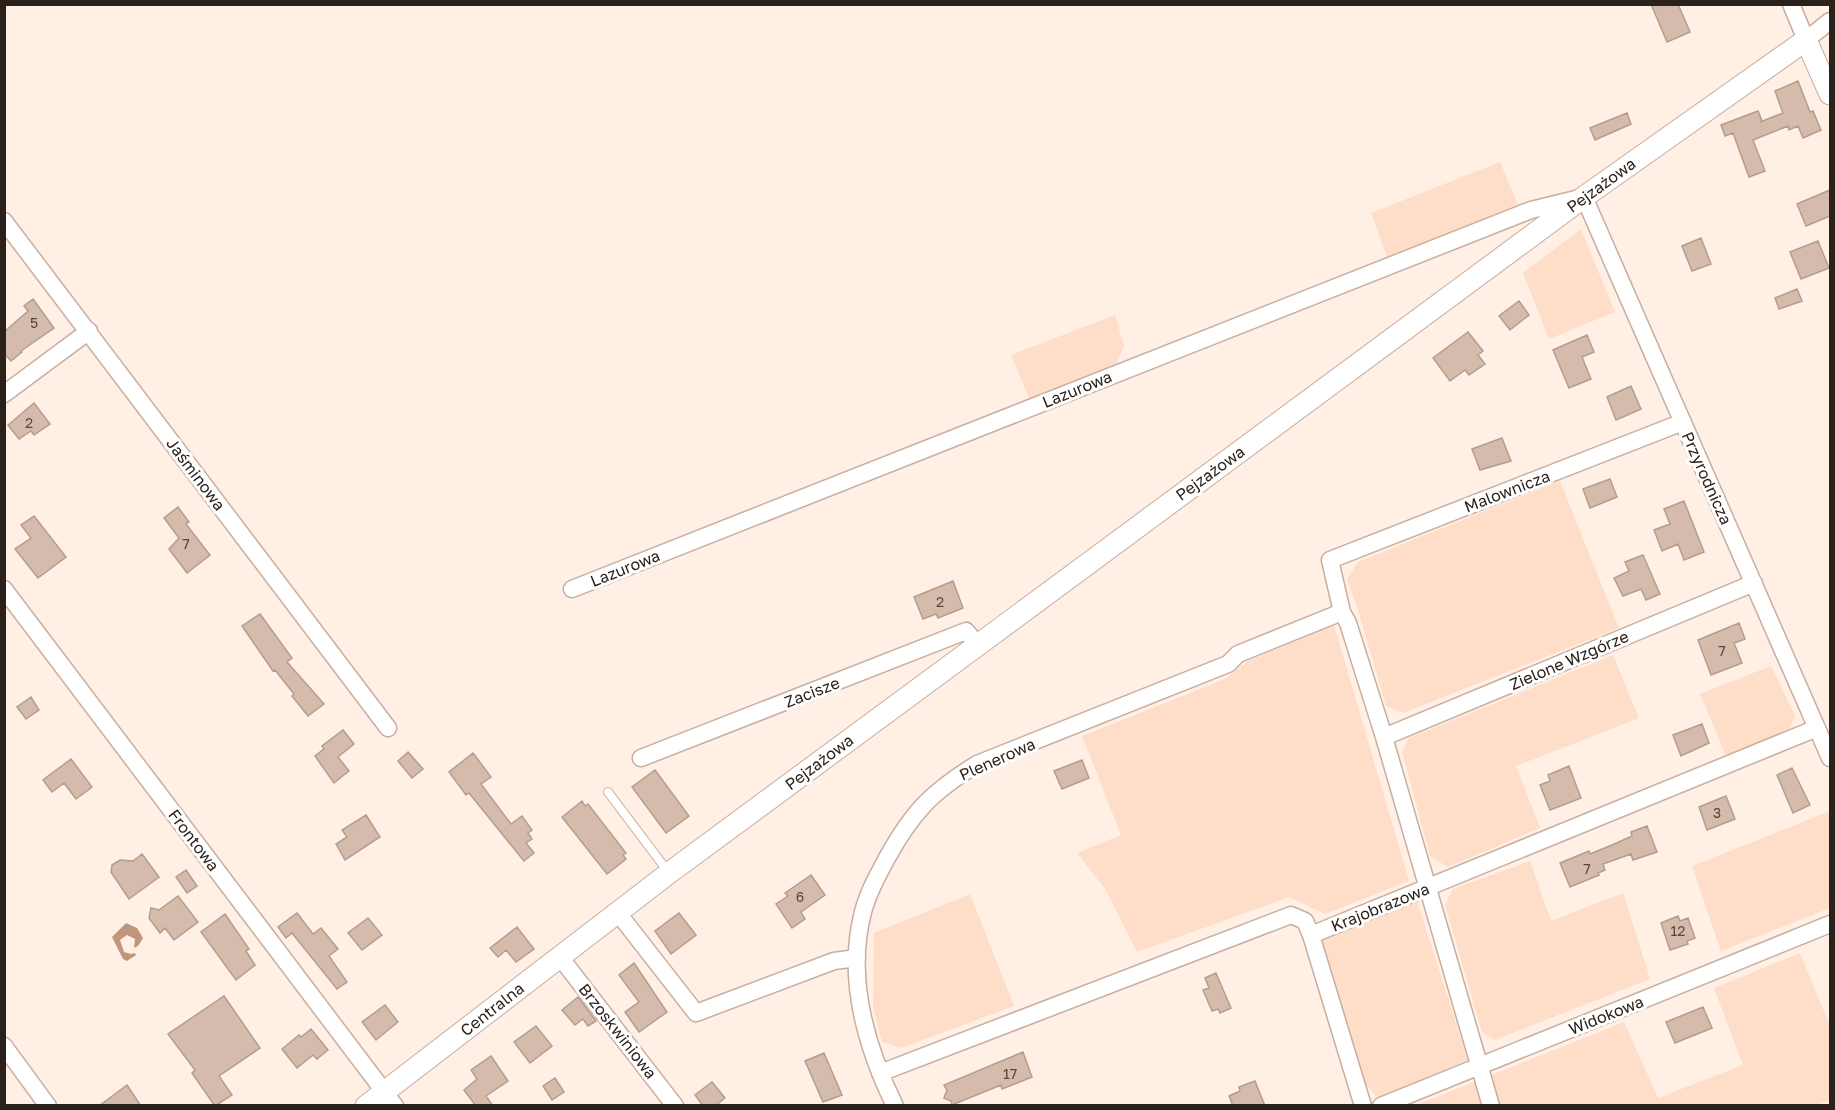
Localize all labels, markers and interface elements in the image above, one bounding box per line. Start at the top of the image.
street label: Pejzażowa [1563,153,1639,217]
house number: 5 [30,314,38,331]
street label: Lazurowa [1039,366,1115,412]
house number: 2 [25,414,33,431]
street label: Przyrodnicza [1678,428,1736,528]
street label: Jaśminowa [162,434,230,514]
street label: Pejzażowa [1172,441,1248,505]
street label: Malownicza [1461,465,1553,517]
house number: 7 [182,535,190,552]
street label: Lazurowa [587,545,663,591]
house number: 2 [936,593,944,610]
street label: Zielone Wzgórze [1506,626,1632,694]
house number: 7 [1718,642,1726,659]
street label: Zacisze [782,672,842,712]
street label: Pejzażowa [781,730,857,794]
street label: Plenerowa [956,733,1038,785]
house number: 3 [1713,804,1721,821]
street label: Frontowa [164,805,224,875]
house number: 7 [1583,860,1591,877]
street label: Krajobrazowa [1328,878,1432,936]
house number: 6 [796,888,804,905]
house number: 12 [1671,922,1685,939]
street label: Centralna [456,978,528,1040]
street label: Brzoskwiniowa [575,980,661,1082]
street label: Widokowa [1566,991,1646,1039]
house number: 17 [1003,1065,1017,1082]

